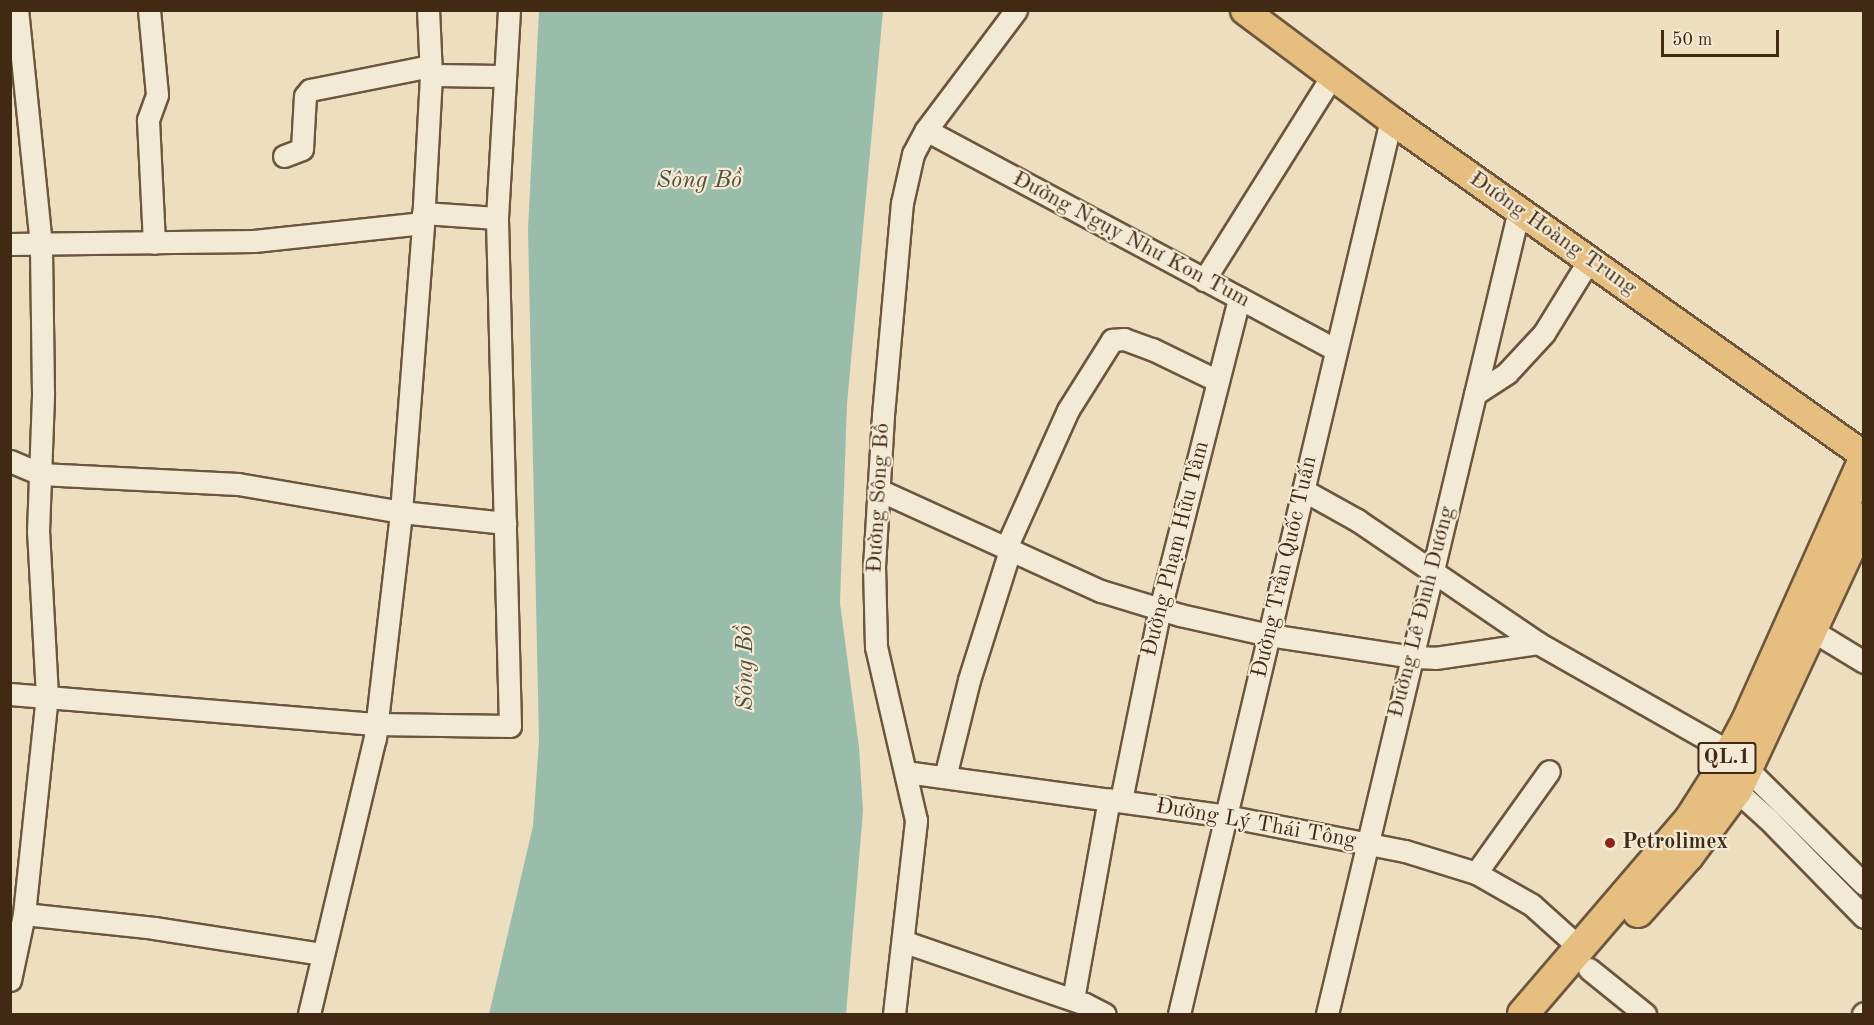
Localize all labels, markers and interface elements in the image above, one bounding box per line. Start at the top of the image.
scale bar [1664,18,1782,56]
text: 50 m [1672,31,1712,49]
street label: Đường Ngụy Như Kon Tum [1008,166,1254,314]
street label: Đường Hoàng Trung [1464,166,1642,302]
water label: Sông Bồ [656,168,742,196]
street label: Đường Sông Bồ [862,422,896,574]
street label: Đường Phạm Hữu Tâm [1136,439,1216,659]
street label: Đường Trần Quốc Tuấn [1247,453,1323,681]
street label: Đường Lê Đình Dương [1383,504,1461,720]
water label: Sông Bồ [733,625,761,711]
road number: QL.1 [1697,740,1757,776]
street label: Đường Lý Thái Tông [1154,793,1358,855]
place label: Petrolimex [1622,830,1728,856]
marker: Petrolimex [1603,836,1617,850]

